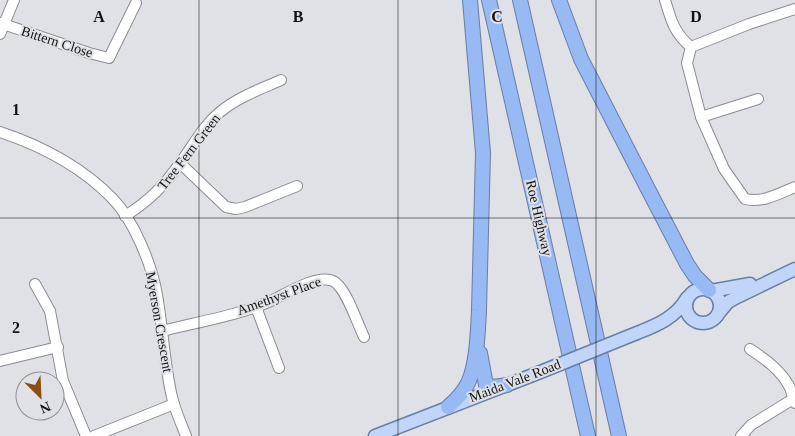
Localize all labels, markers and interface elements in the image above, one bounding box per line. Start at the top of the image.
text: A [93,8,105,25]
text: B [293,8,304,25]
text: C [491,8,503,25]
text: D [690,8,702,25]
street label: Bittern Close [19,23,95,61]
text: 1 [12,101,20,118]
street label: Tree Fern Green [155,111,223,193]
street label: Roe Highway [523,179,555,257]
street label: Myerson Crescent [143,270,175,374]
street label: Amethyst Place [235,274,323,318]
text: 2 [12,319,20,336]
street label: Maida Vale Road [467,357,563,405]
north arrow [15,371,65,421]
text: N [37,399,53,416]

